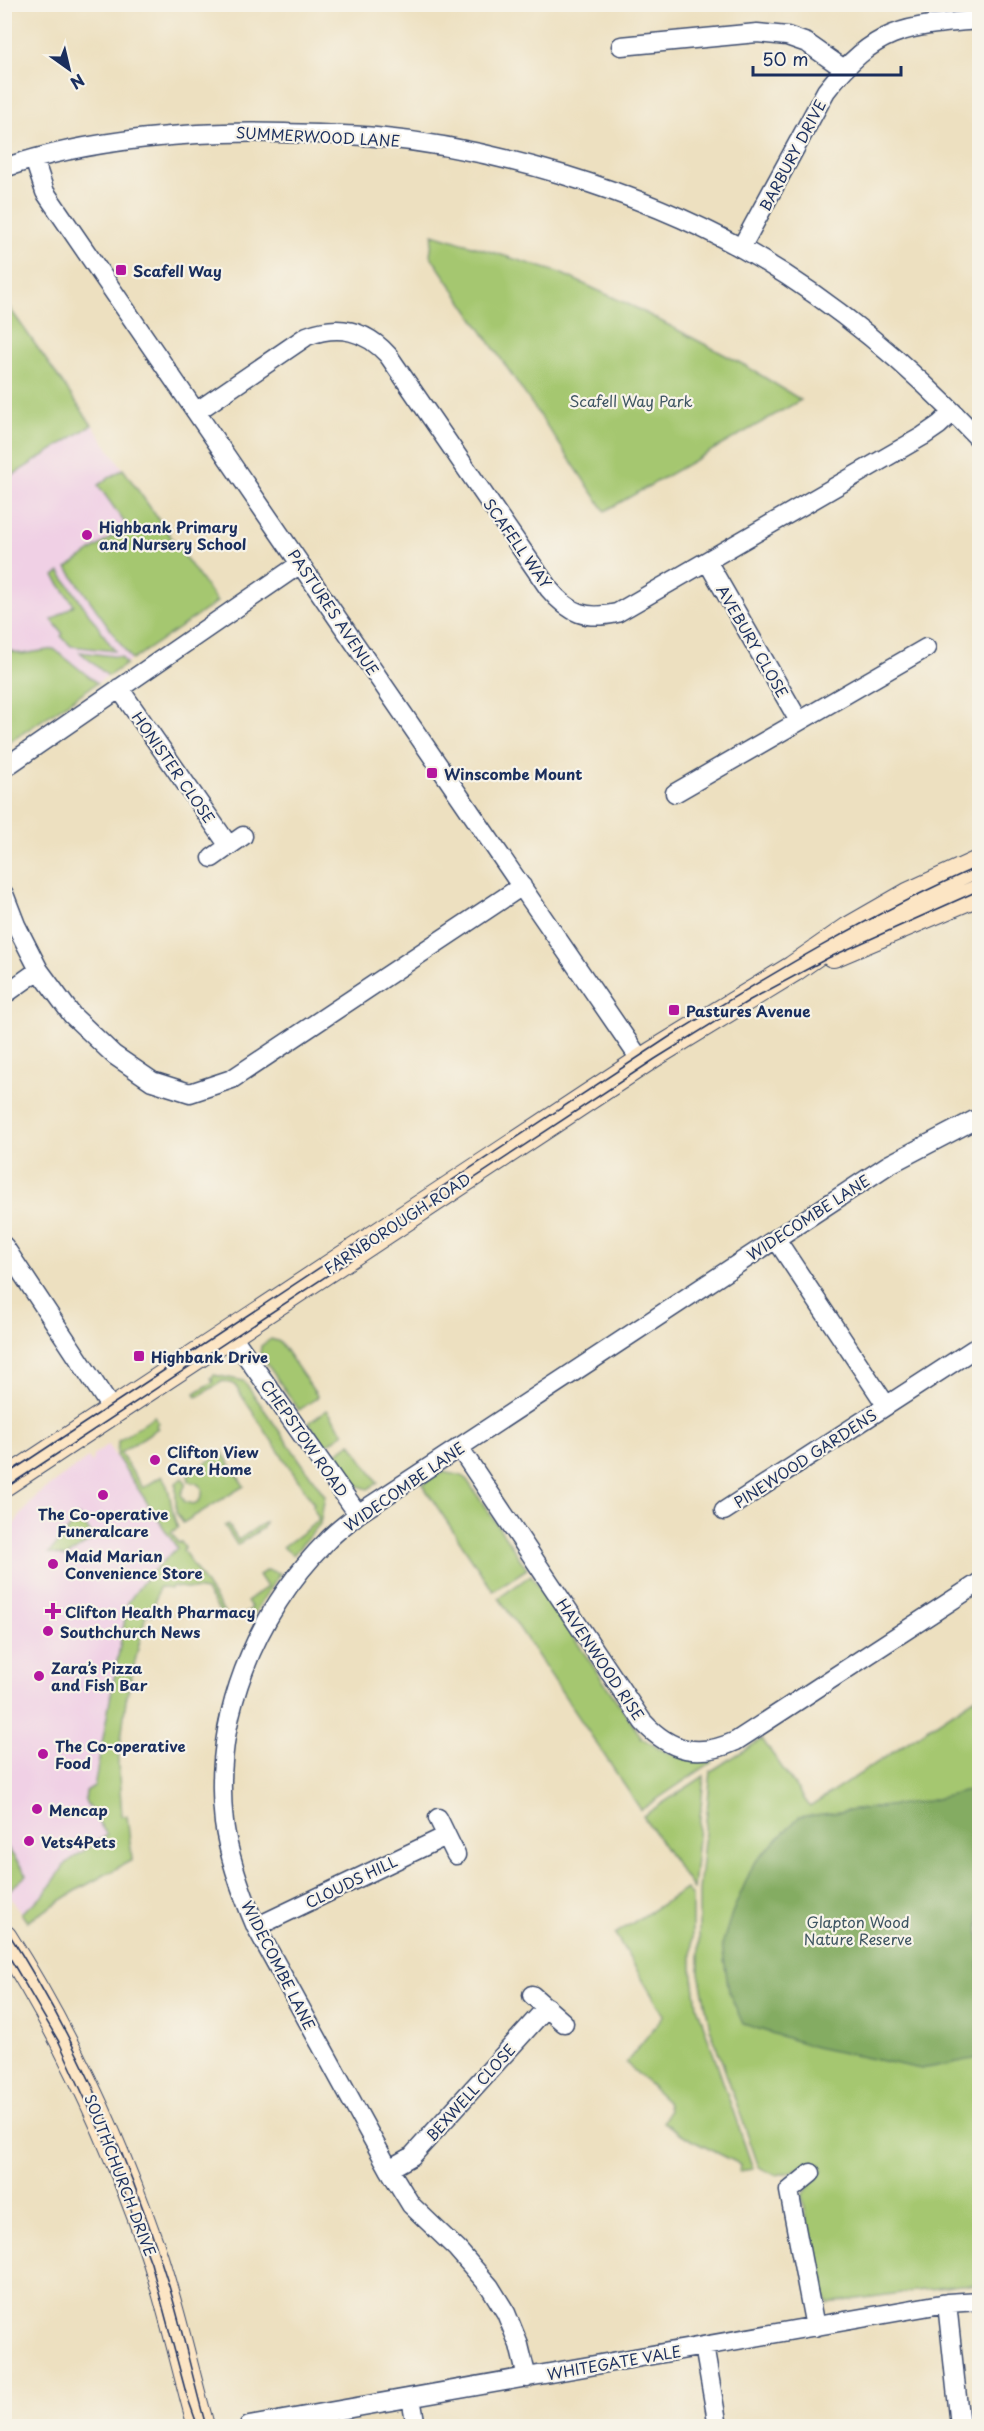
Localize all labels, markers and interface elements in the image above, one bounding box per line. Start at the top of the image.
north arrow [39,39,99,99]
scale bar [753,39,902,77]
text: 50 m [762,45,809,72]
text: N [66,69,90,96]
street label: BARBURY DRIVE [753,95,831,215]
street label: SUMMERWOOD LANE [235,120,401,152]
place label: Scafell Way [133,259,222,282]
marker: Scafell Way [114,263,128,277]
park label: Scafell Way Park [569,389,693,412]
street label: SCAFELL WAY [478,493,558,593]
place label: Highbank Primary and Nursery School [99,515,246,555]
marker: Highbank Primary and Nursery School [80,528,94,542]
street label: PASTURES AVENUE [283,544,385,680]
street label: AVEBURY CLOSE [711,580,795,702]
street label: HONISTER CLOSE [127,706,221,828]
place label: Winscombe Mount [444,762,583,785]
marker: Winscombe Mount [425,766,439,780]
place label: Pastures Avenue [686,999,810,1022]
marker: Pastures Avenue [667,1003,681,1017]
street label: FARNBOROUGH ROAD [319,1167,475,1279]
street label: WIDECOMBE LANE [742,1169,874,1265]
place label: Highbank Drive [151,1345,268,1368]
marker: Highbank Drive [132,1349,146,1363]
street label: CHEPSTOW ROAD [256,1375,354,1501]
street label: PINEWOOD GARDENS [729,1403,881,1513]
street label: WIDECOMBE LANE [339,1436,469,1536]
place label: Clifton View Care Home [167,1440,259,1480]
marker: Clifton View Care Home [148,1453,162,1467]
marker: The Co-operative Funeralcare [96,1488,110,1502]
place label: The Co-operative Funeralcare [38,1502,168,1542]
place label: Maid Marian Convenience Store [65,1544,203,1584]
marker: Maid Marian Convenience Store [46,1557,60,1571]
street label: HAVENWOOD RISE [552,1593,650,1725]
place label: Clifton Health Pharmacy [65,1600,256,1623]
marker: Clifton Health Pharmacy [46,1604,60,1618]
place label: Southchurch News [60,1620,200,1643]
marker: Southchurch News [41,1624,55,1638]
place label: Zara’s Pizza and Fish Bar [51,1656,148,1696]
marker: Zara’s Pizza and Fish Bar [32,1669,46,1683]
place label: The Co-operative Food [55,1734,186,1774]
marker: The Co-operative Food [36,1747,50,1761]
place label: Mencap [49,1798,108,1821]
marker: Mencap [30,1802,44,1816]
place label: Vets4Pets [41,1830,116,1853]
marker: Vets4Pets [22,1834,36,1848]
street label: CLOUDS HILL [301,1849,401,1913]
street label: WIDECOMBE LANE [236,1896,322,2034]
park label: Glapton Wood Nature Reserve [804,1910,912,1950]
street label: BEXWELL CLOSE [420,2038,520,2146]
street label: SOUTHCHURCH DRIVE [79,2091,163,2259]
street label: WHITEGATE VALE [545,2339,683,2385]

